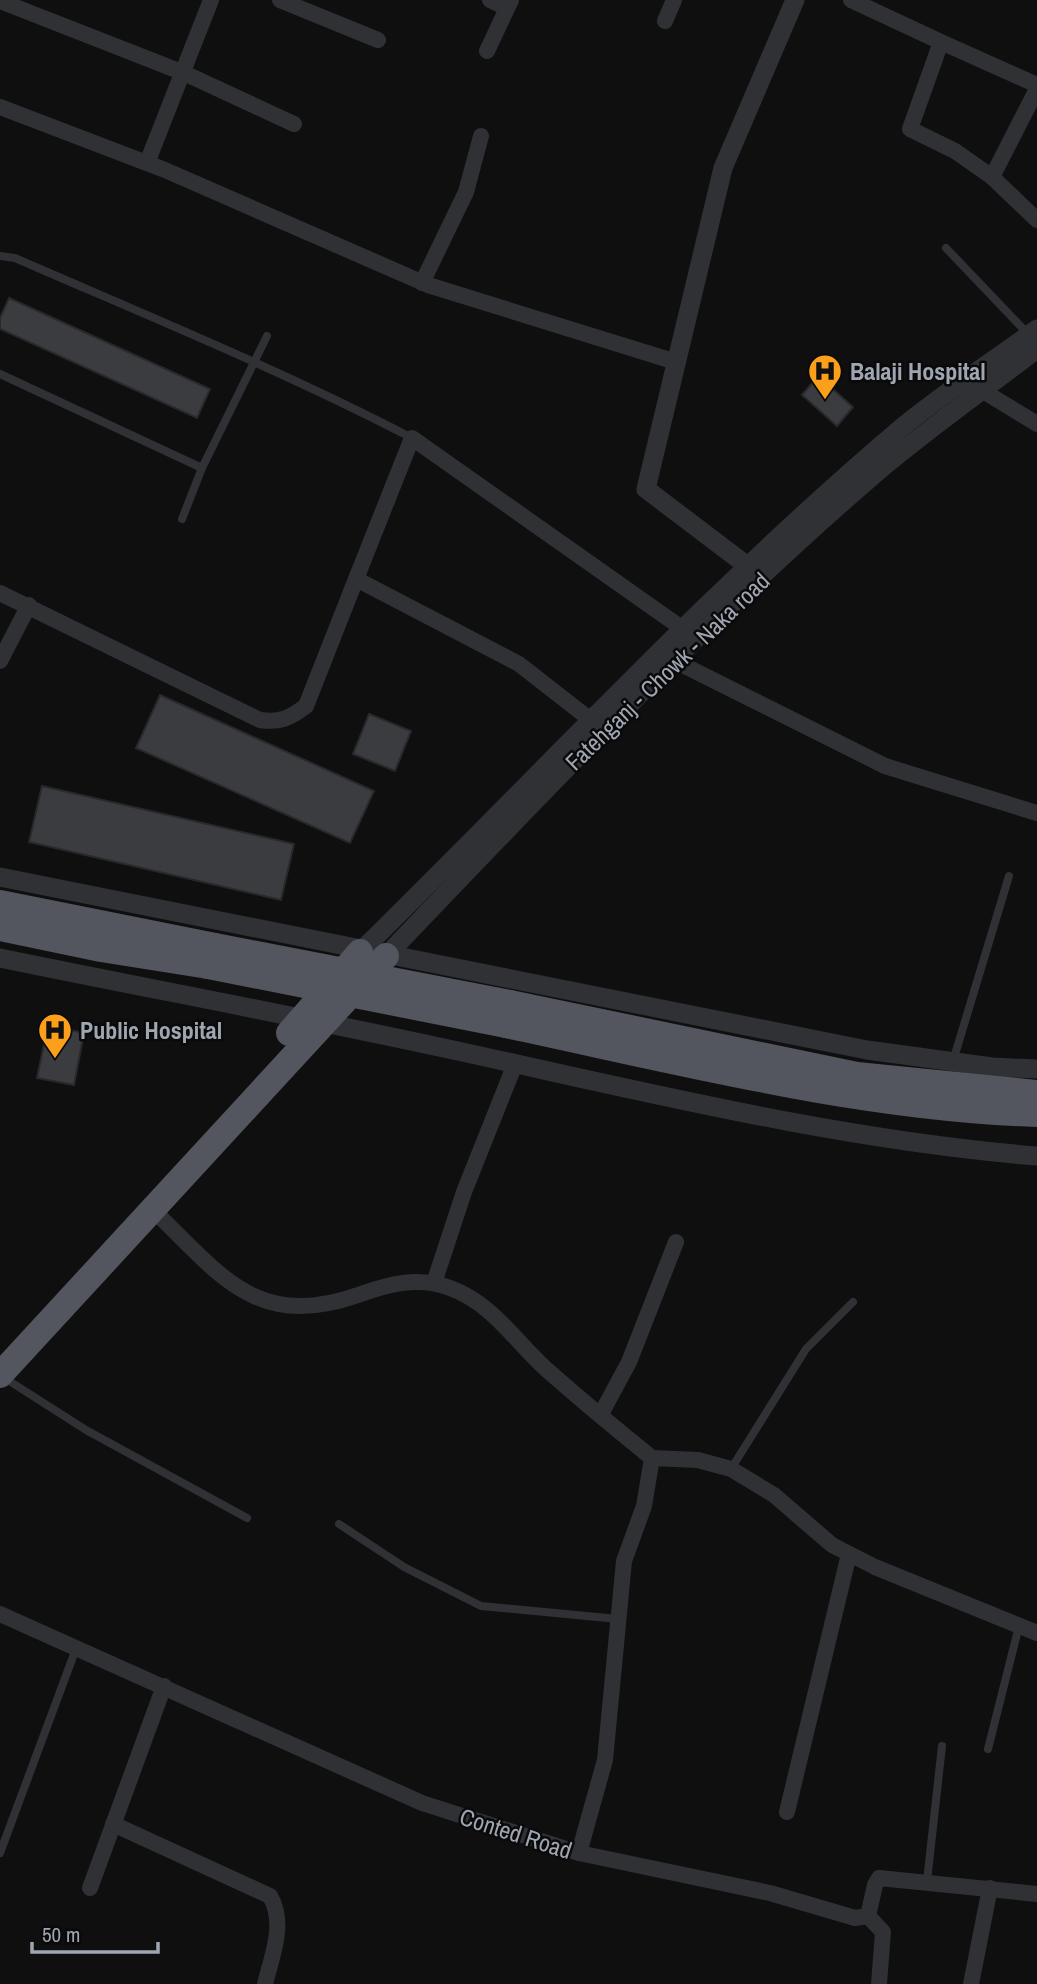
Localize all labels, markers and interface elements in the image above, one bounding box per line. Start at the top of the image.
hospital icon: Balaji Hospital [806,352,844,401]
place label: Balaji Hospital [850,355,986,387]
street label: Fatehganj - Chowk - Naka road [558,565,776,777]
hospital icon: Public Hospital [36,1011,74,1060]
place label: Public Hospital [80,1014,222,1046]
street label: Conted Road [456,1800,576,1866]
scale bar [32,1910,158,1954]
text: 50 m [42,1920,80,1949]

